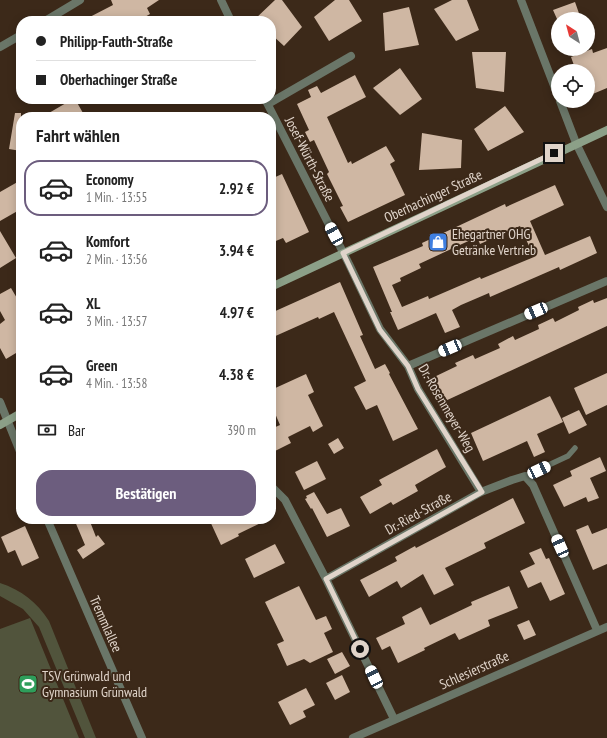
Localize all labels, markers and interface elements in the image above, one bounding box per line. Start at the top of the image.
north arrow [551,12,595,56]
map controls [551,12,595,108]
text: Philipp-Fauth-Straße [60,32,173,51]
button: locate [551,64,595,108]
text: Oberhachinger Straße [60,70,177,89]
street label: Josef-Würth-Straße [280,113,339,205]
text: Fahrt wählen [36,124,120,147]
route end [545,144,563,162]
street label: Oberhachinger Straße [381,165,485,227]
icon: car [38,170,74,206]
text: Economy [86,170,134,189]
text: 2.92 € [219,179,254,198]
text: 1 Min. · 13:55 [86,189,147,206]
car [323,221,345,247]
place label: Ehegartner OHG Getränke Vertrieb [452,225,536,259]
shop icon: Ehegartner OHG Getränke Vertrieb [427,231,449,253]
icon: car [38,232,74,268]
text: Komfort [86,232,130,251]
text: 3.94 € [219,241,254,260]
text: 2 Min. · 13:56 [86,251,147,268]
icon: car [38,294,74,330]
text: XL [86,294,100,313]
car [523,301,549,321]
text: 4.97 € [220,303,254,322]
text: 3 Min. · 13:57 [86,313,147,330]
car [437,338,463,358]
icon: car [38,356,74,392]
text: Green [86,356,118,375]
street label: Dr.-Rosenmeyer-Weg [415,361,479,455]
text: 4.38 € [219,365,254,384]
text: 4 Min. · 13:58 [86,375,147,392]
icon: cash [36,419,58,441]
text: Bar [68,421,85,440]
text: 390 m [227,422,256,439]
car [526,459,552,481]
button: Bestätigen [36,470,256,516]
street label: Dr.-Ried-Straße [382,487,455,539]
car [550,533,570,559]
street label: Tremmlallee [86,593,126,655]
route start [351,640,369,658]
street label: Schlesierstraße [436,647,512,693]
car [363,664,385,690]
place label: TSV Grünwald und Gymnasium Grünwald [42,667,147,701]
sports icon: TSV Grünwald und Gymnasium Grünwald [17,673,39,695]

